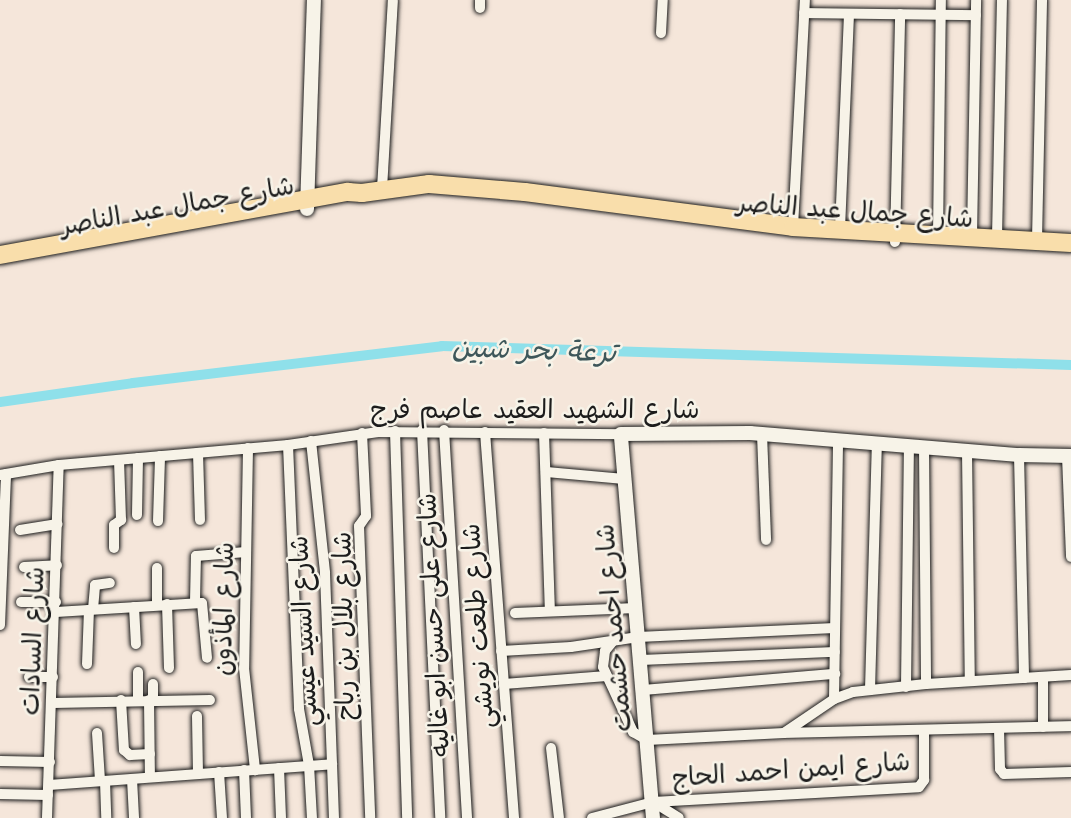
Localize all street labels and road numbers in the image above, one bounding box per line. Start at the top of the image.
street label: شارع جمال عبد الناصر [58,169,296,241]
street label: شارع جمال عبد الناصر [736,186,974,234]
street label: شارع الشهيد العقيد عاصم فرج [370,393,700,425]
street label: شارع على حسن ابو غاليه [411,492,455,758]
street label: شارع طلعت نويشي [454,523,500,729]
street label: شارع احمد حشمت [588,523,638,733]
street label: شارع بلال بن رباح [326,531,360,721]
street label: شارع السيد عيسي [282,535,324,727]
street label: شارع المأذون [206,542,240,676]
street label: شارع السادات [14,566,50,716]
street label: شارع ايمن احمد الحاج [671,745,911,793]

